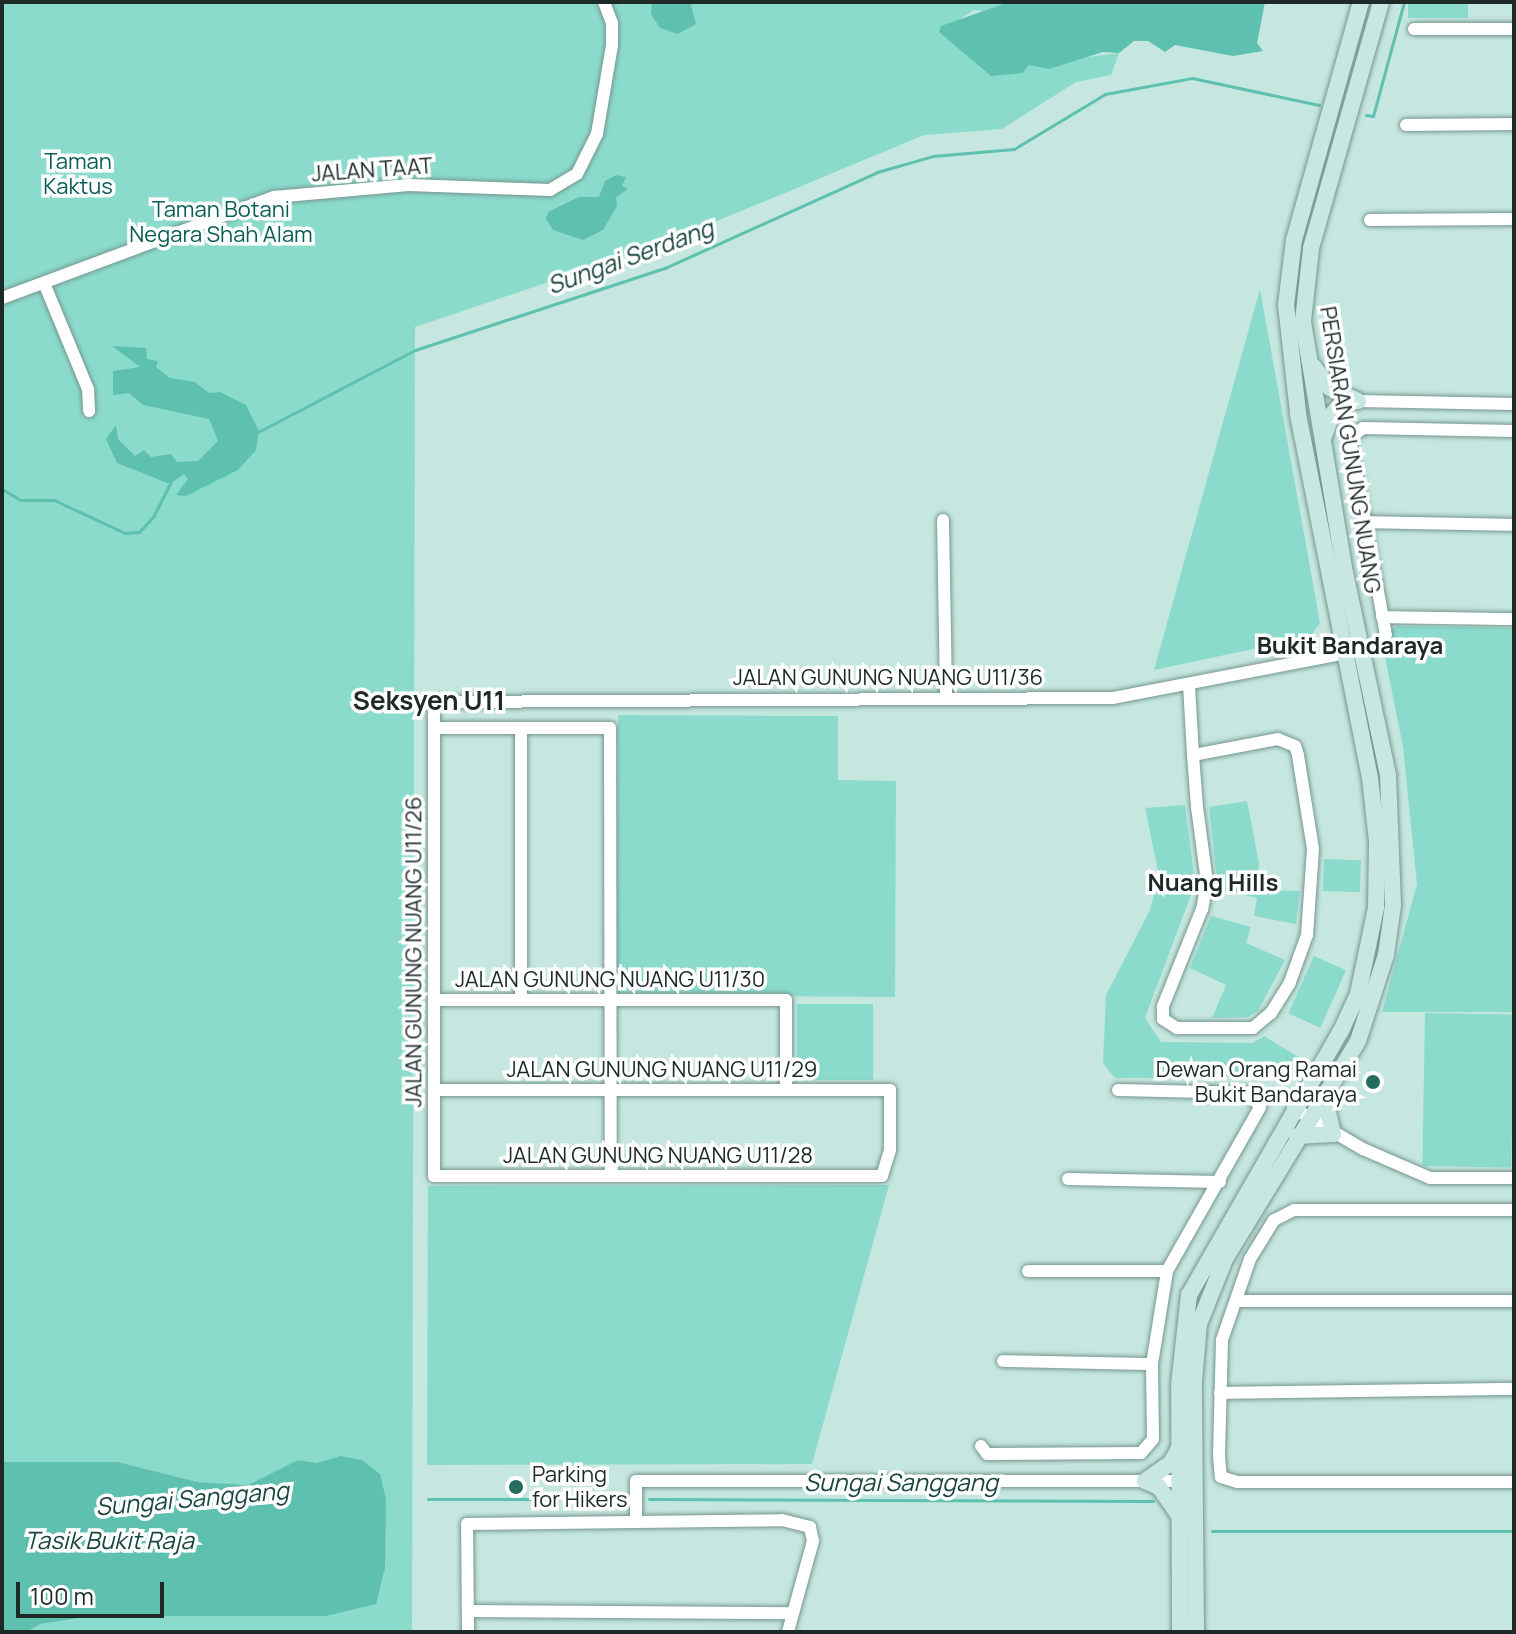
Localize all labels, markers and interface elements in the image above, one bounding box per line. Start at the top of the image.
park label: Taman Kaktus [43,148,113,200]
street label: JALAN TAAT [310,153,434,187]
park label: Taman Botani Negara Shah Alam [129,196,313,248]
water label: Sungai Serdang [543,213,717,299]
street label: PERSIARAN GUNUNG NUANG [1314,305,1386,595]
district label: Bukit Bandaraya [1257,631,1443,659]
street label: JALAN GUNUNG NUANG U11/36 [733,665,1043,691]
district label: Seksyen U11 [353,685,505,717]
street label: JALAN GUNUNG NUANG U11/26 [401,797,427,1107]
district label: Nuang Hills [1147,868,1279,896]
street label: JALAN GUNUNG NUANG U11/30 [455,967,765,993]
place label: Dewan Orang Ramai Bukit Bandaraya [1156,1056,1357,1108]
street label: JALAN GUNUNG NUANG U11/29 [507,1057,817,1083]
marker: Dewan Orang Ramai Bukit Bandaraya [1364,1073,1382,1091]
street label: JALAN GUNUNG NUANG U11/28 [503,1143,813,1169]
place label: Parking for Hikers [532,1461,627,1512]
water label: Sungai Sanggang [804,1468,998,1496]
water label: Sungai Sanggang [94,1475,290,1521]
marker: Parking for Hikers [507,1478,525,1496]
water label: Tasik Bukit Raja [24,1526,194,1554]
scale bar [20,1566,168,1616]
text: 100 m [30,1579,94,1612]

